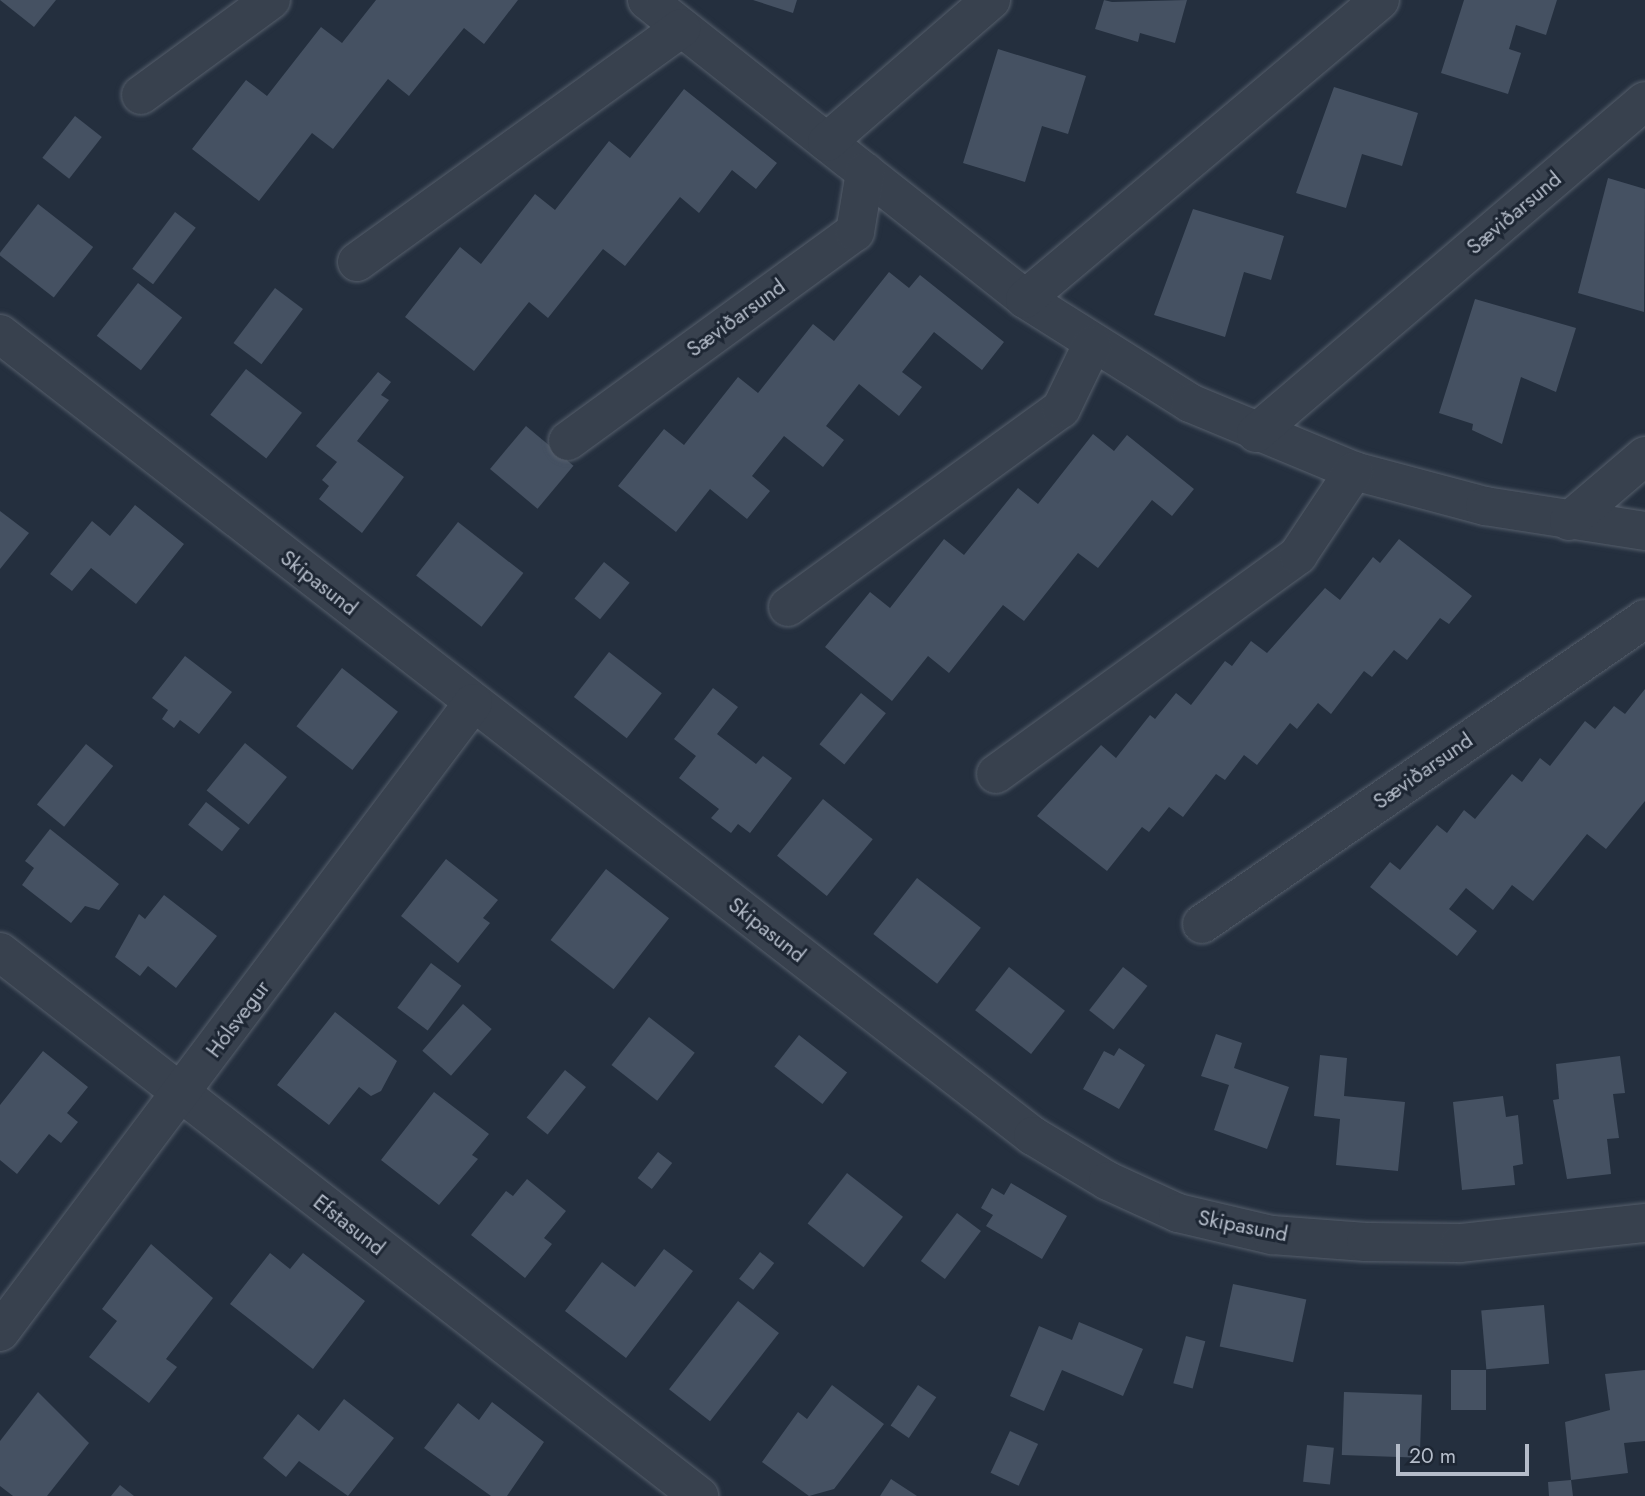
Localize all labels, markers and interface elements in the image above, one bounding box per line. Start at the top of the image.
street label: Sæviðarsund [1462,166,1566,260]
street label: Sæviðarsund [682,274,790,362]
street label: Skipasund [275,545,363,621]
street label: Sæviðarsund [1369,728,1477,814]
street label: Skipasund [723,892,811,968]
street label: Hólsvegur [201,976,275,1062]
street label: Efstasund [308,1189,390,1261]
street label: Skipasund [1196,1205,1290,1247]
scale bar [1400,1430,1533,1474]
text: 20 m [1409,1441,1456,1471]

